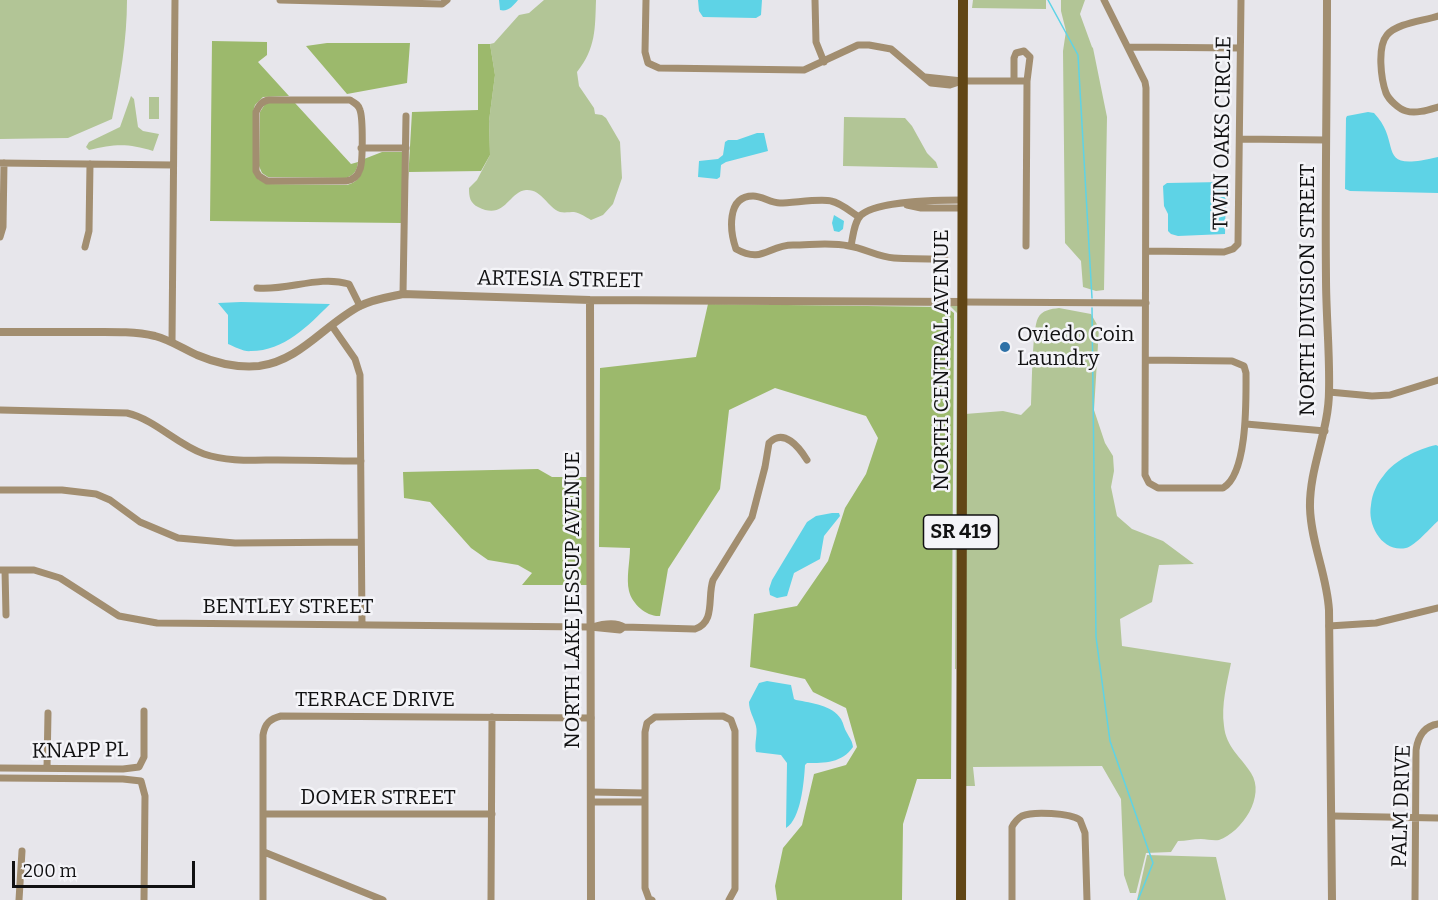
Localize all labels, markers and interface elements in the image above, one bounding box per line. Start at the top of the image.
street label: TWIN OAKS CIRCLE [1209,36,1237,230]
street label: NORTH DIVISION STREET [1295,164,1321,416]
street label: NORTH CENTRAL AVENUE [929,229,955,491]
street label: ARTESIA STREET [477,266,643,294]
place label: Oviedo Coin Laundry [1017,322,1134,372]
marker: Oviedo Coin Laundry [998,340,1012,354]
street label: NORTH LAKE JESSUP AVENUE [560,451,586,749]
road number: SR 419 [924,515,998,549]
street label: BENTLEY STREET [203,594,373,620]
street label: TERRACE DRIVE [295,687,455,713]
street label: KNAPP PL [31,738,129,764]
street label: PALM DRIVE [1387,744,1417,868]
street label: DOMER STREET [300,785,456,811]
scale bar [15,849,198,887]
text: 200 m [23,860,77,882]

